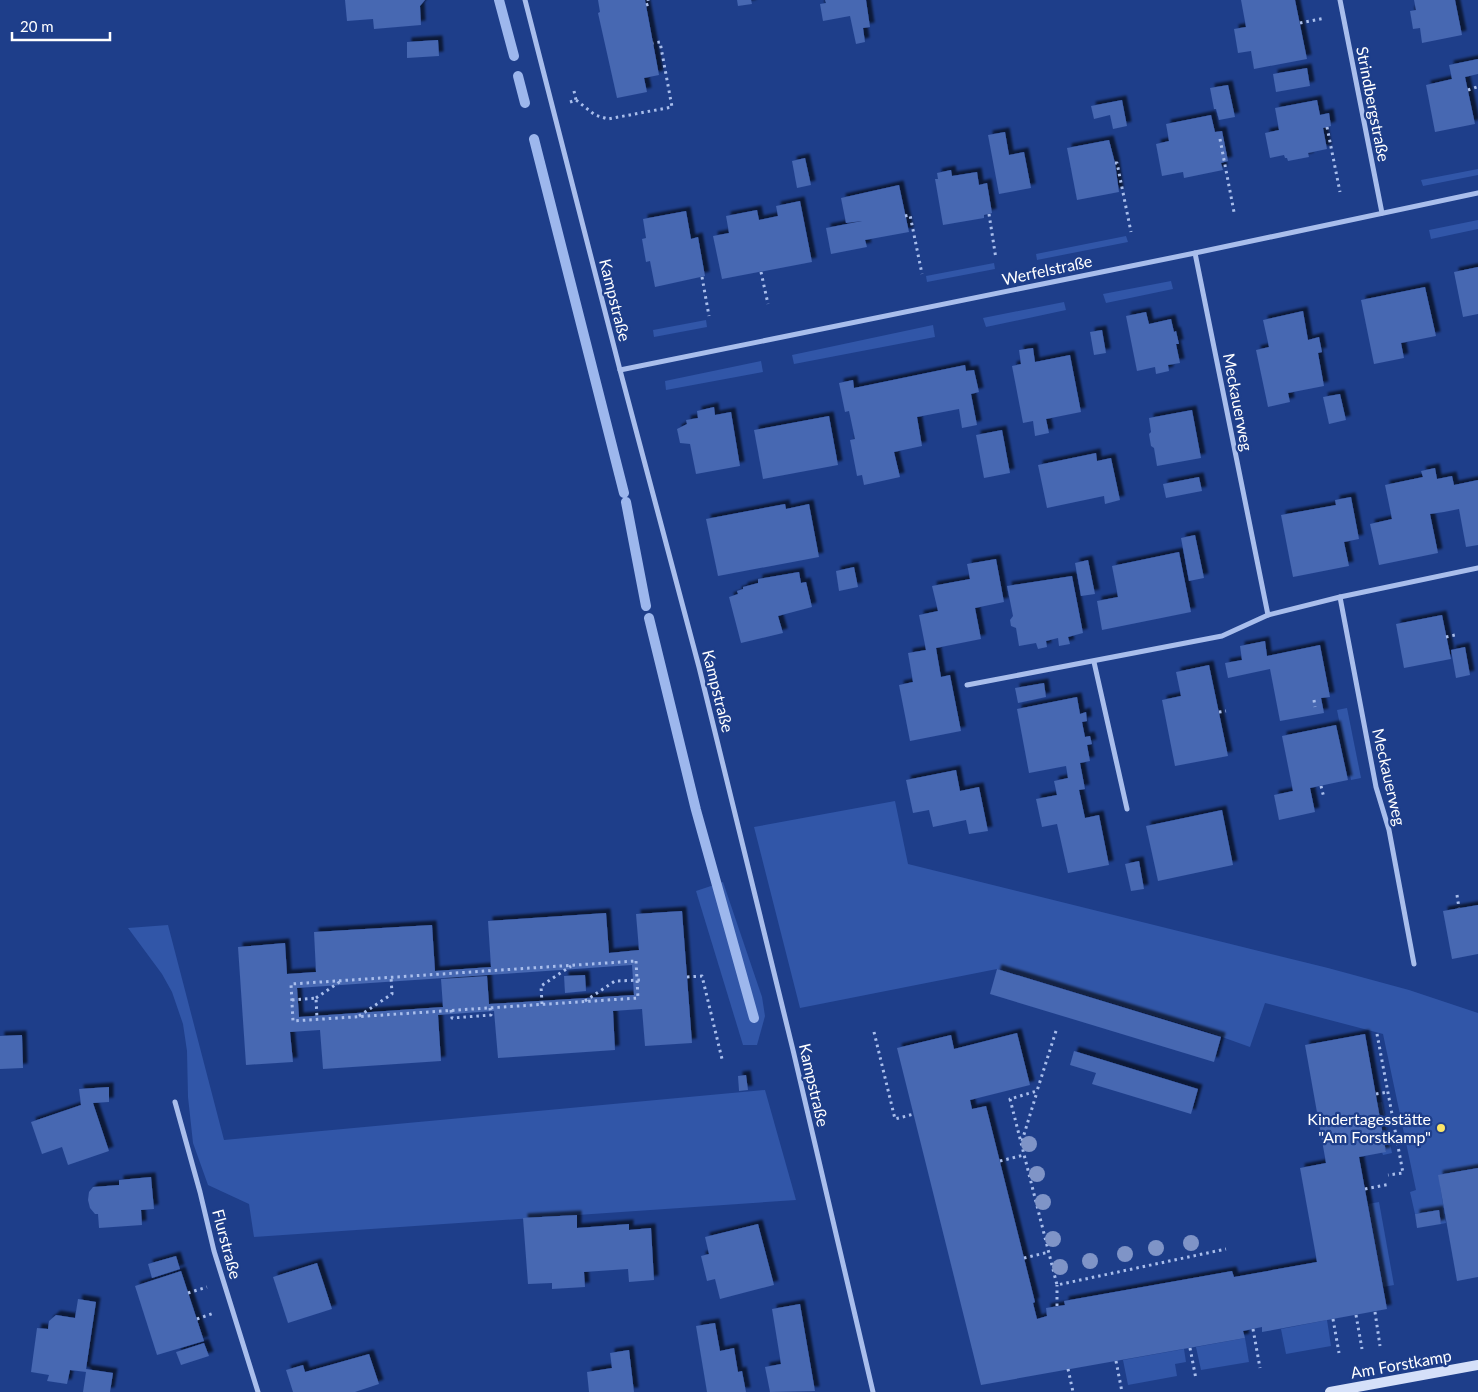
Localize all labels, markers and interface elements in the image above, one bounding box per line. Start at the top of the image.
scale bar [12,10,110,42]
text: 20 m [20,17,54,35]
street label: Strindbergstraße [1353,45,1394,163]
street label: Werfelstraße [1000,251,1094,288]
street label: Kampstraße [596,257,635,343]
street label: Meckauerweg [1220,351,1257,452]
street label: Kampstraße [699,648,738,734]
street label: Meckauerweg [1369,726,1410,827]
street label: Kampstraße [796,1041,833,1128]
place label: Kindertagesstätte "Am Forstkamp" [1307,1109,1431,1146]
marker: Kindertagesstätte "Am Forstkamp" [1435,1122,1447,1134]
street label: Flurstraße [209,1207,246,1281]
street label: Am Forstkamp [1349,1345,1453,1382]

